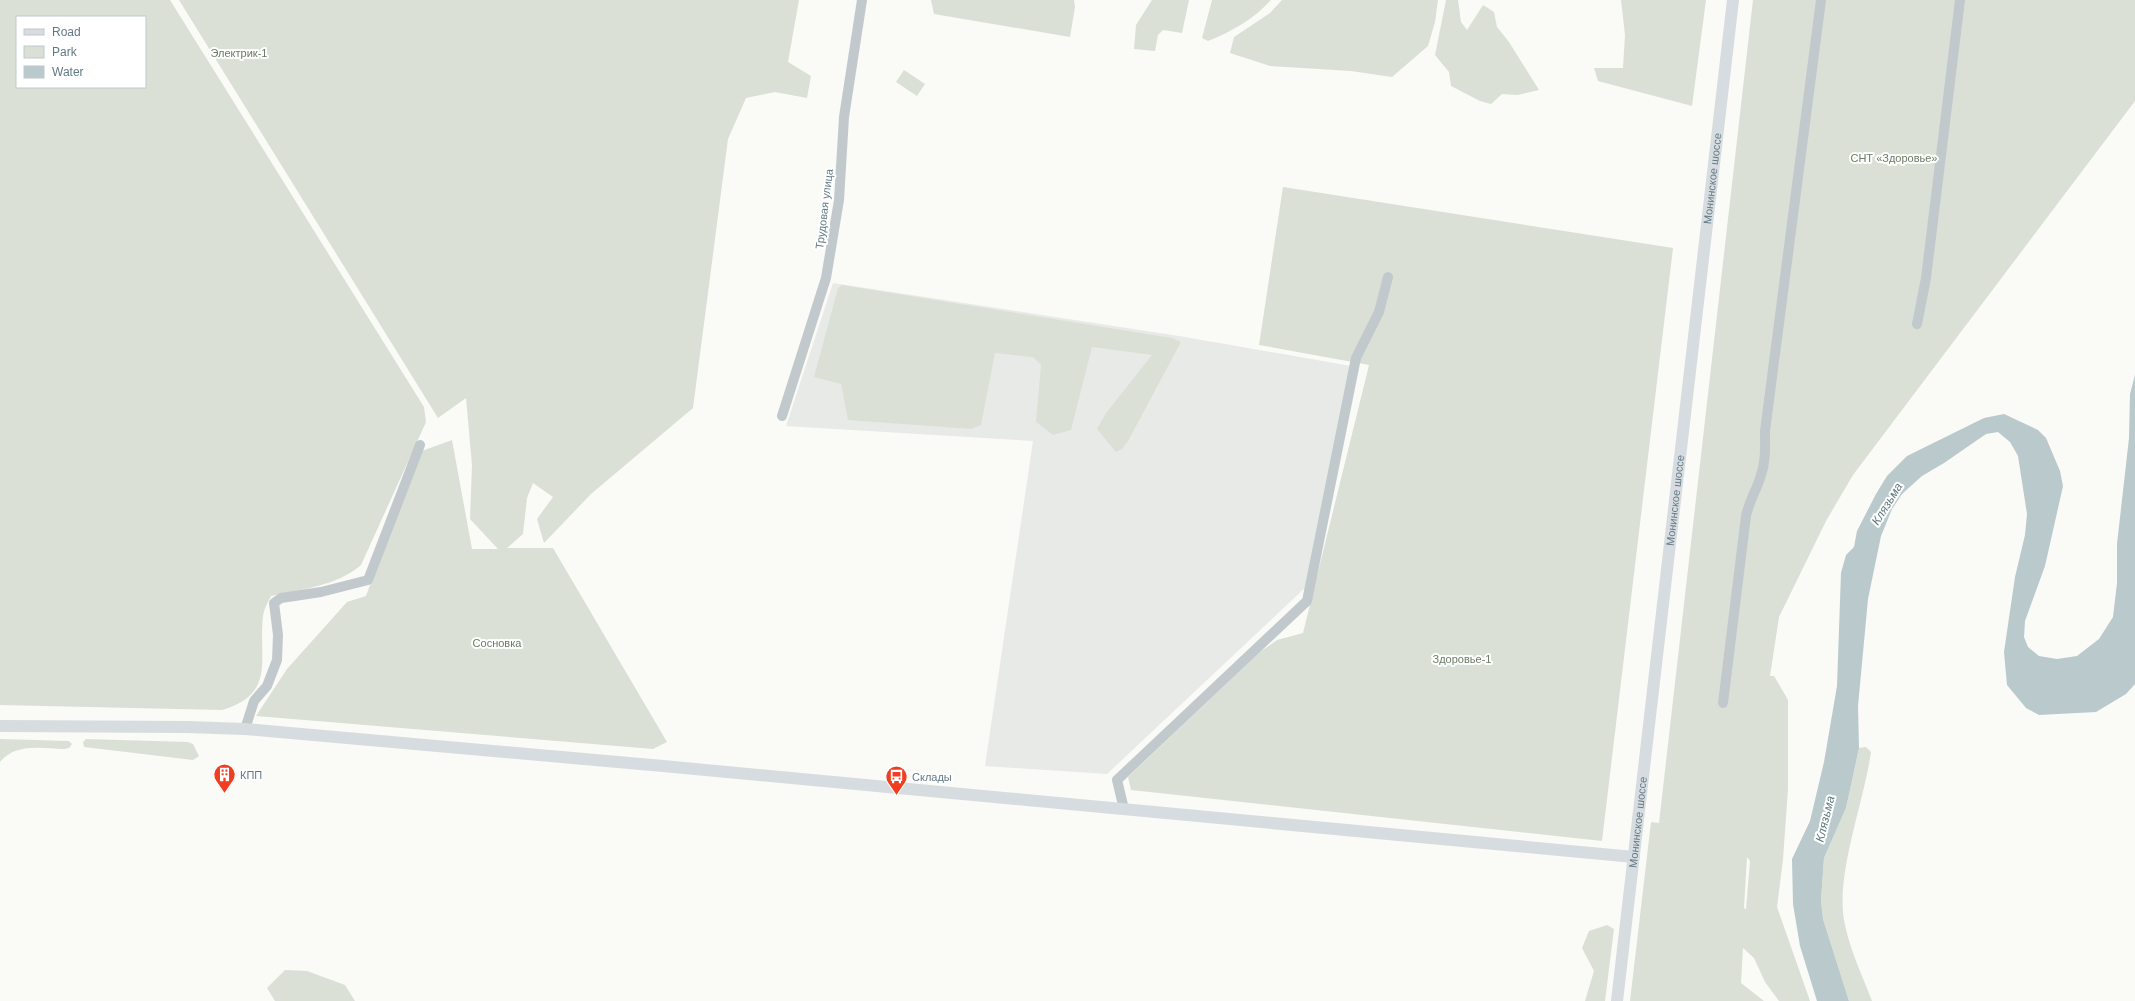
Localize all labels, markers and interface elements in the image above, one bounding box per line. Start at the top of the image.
legend [16,16,146,88]
text: Road [52,25,81,39]
text: Park [52,45,78,59]
park label: Электрик-1 [211,47,267,59]
text: Water [52,65,84,79]
street label: Монинское шоссе [1701,132,1724,225]
park label: СНТ «Здоровье» [1850,152,1938,164]
street label: Трудовая улица [813,167,835,250]
street label: Монинское шоссе [1664,454,1686,547]
water label: Клязьма [1869,480,1906,528]
park label: Сосновка [473,637,522,649]
park label: Здоровье-1 [1433,653,1491,665]
building icon: КПП [212,762,238,795]
bus stop icon: Склады [883,764,909,797]
place label: КПП [240,769,262,781]
place label: Склады [912,771,952,783]
street label: Монинское шоссе [1626,776,1649,868]
water label: Клязьма [1813,794,1838,844]

